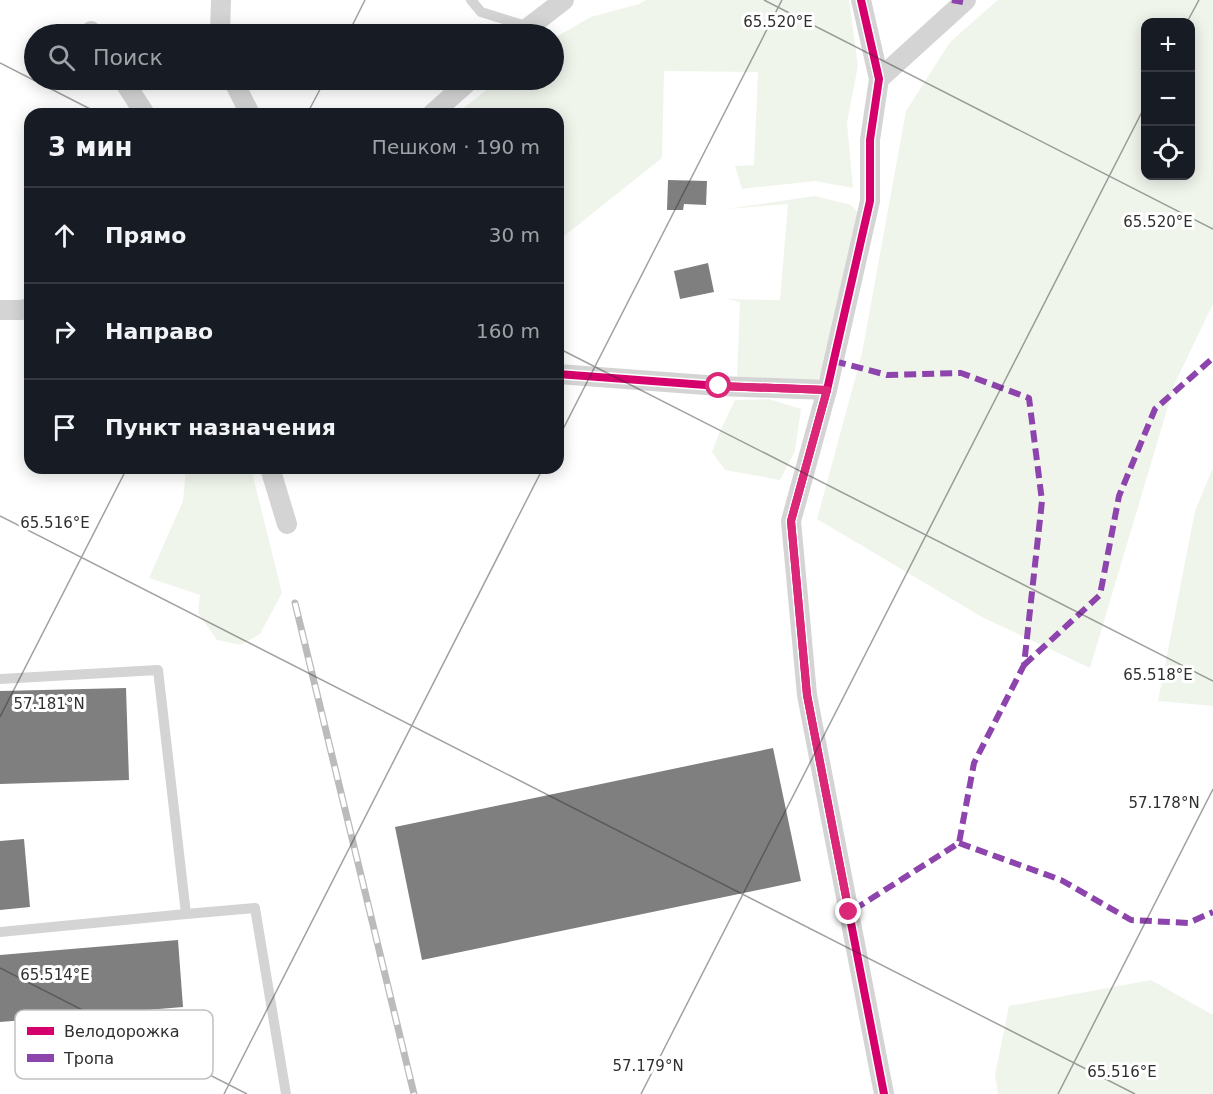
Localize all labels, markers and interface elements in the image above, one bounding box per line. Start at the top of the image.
text: 65.520°E [743,13,813,31]
map controls [1141,18,1195,180]
button: + [1141,18,1195,72]
search box [24,24,564,90]
icon: search [45,41,78,74]
text: Поиск [93,45,163,70]
button: − [1141,72,1195,126]
button: locate [1141,126,1195,180]
text: 3 мин [48,132,133,162]
text: Пешком · 190 m [372,135,540,159]
text: 65.520°E [1123,213,1193,231]
icon: ahead [48,219,81,252]
text: Прямо [105,223,186,248]
text: 30 m [489,223,540,247]
icon: right [48,315,81,348]
text: Направо [105,319,213,344]
text: 160 m [476,319,540,343]
route start [705,372,731,398]
icon: arrive [48,411,81,444]
text: Пункт назначения [105,415,336,440]
text: 65.516°E [20,514,90,532]
text: 65.518°E [1123,666,1193,684]
text: 57.181°N [13,695,85,713]
text: 57.178°N [1128,794,1200,812]
route end [835,898,861,924]
text: 65.514°E [20,966,90,984]
legend [15,1010,213,1079]
text: Велодорожка [64,1022,180,1041]
text: Тропа [63,1049,114,1068]
text: 57.179°N [612,1057,684,1075]
text: 65.516°E [1087,1063,1157,1081]

